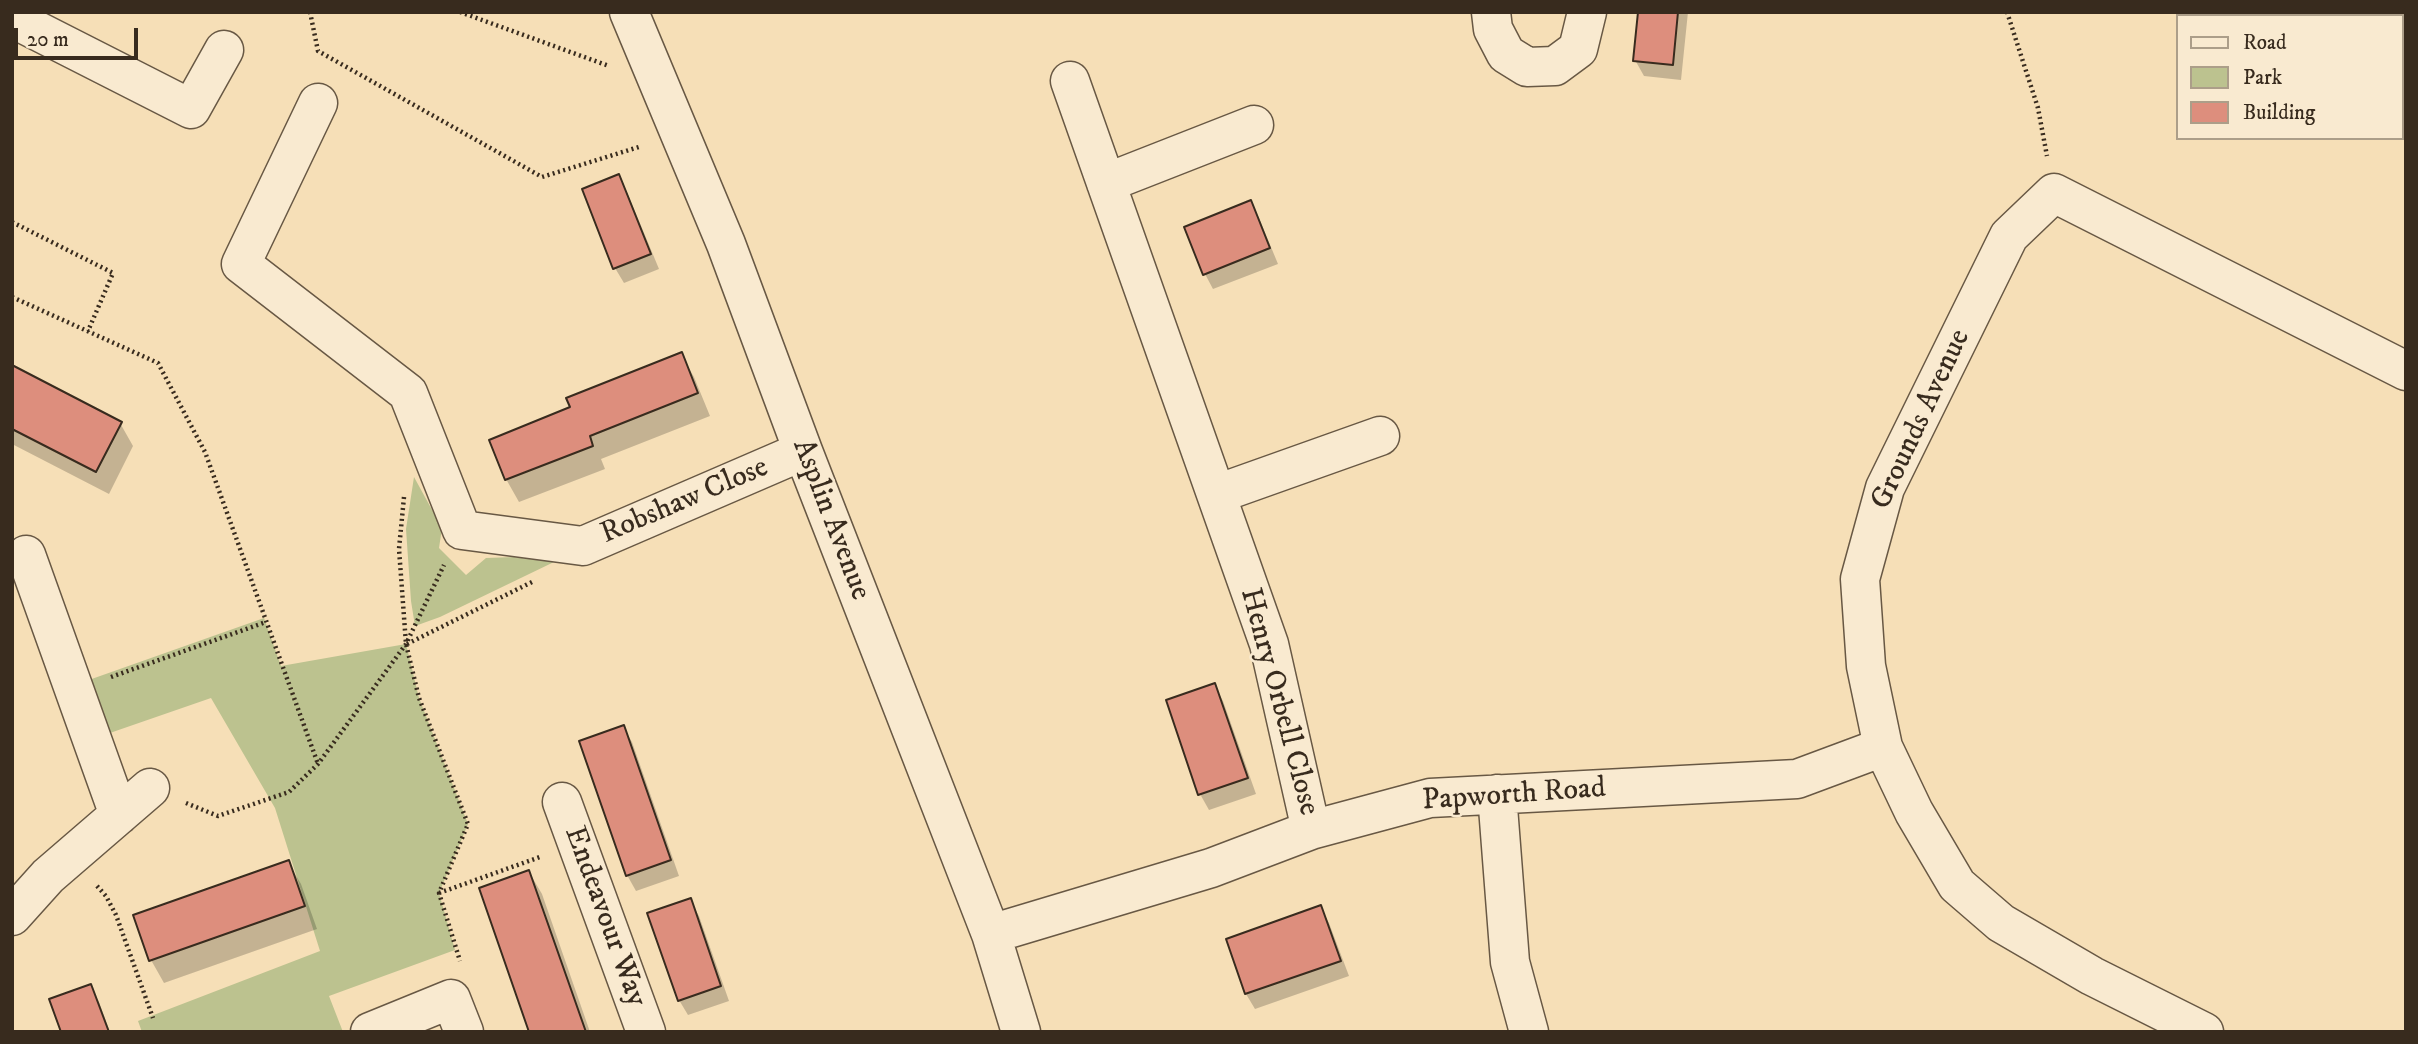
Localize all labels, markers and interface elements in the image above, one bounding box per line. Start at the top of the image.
scale bar [18,14,142,58]
legend [2176,14,2404,140]
text: 20 m [27,27,69,53]
text: Road [2243,30,2287,56]
text: Park [2243,65,2282,91]
text: Building [2243,100,2315,126]
street label: Grounds Avenue [1865,324,1979,516]
street label: Asplin Avenue [783,434,877,606]
street label: Robshaw Close [596,451,774,553]
street label: Henry Orbell Close [1230,584,1326,820]
street label: Papworth Road [1421,772,1607,820]
street label: Endeavour Way [555,822,653,1012]

